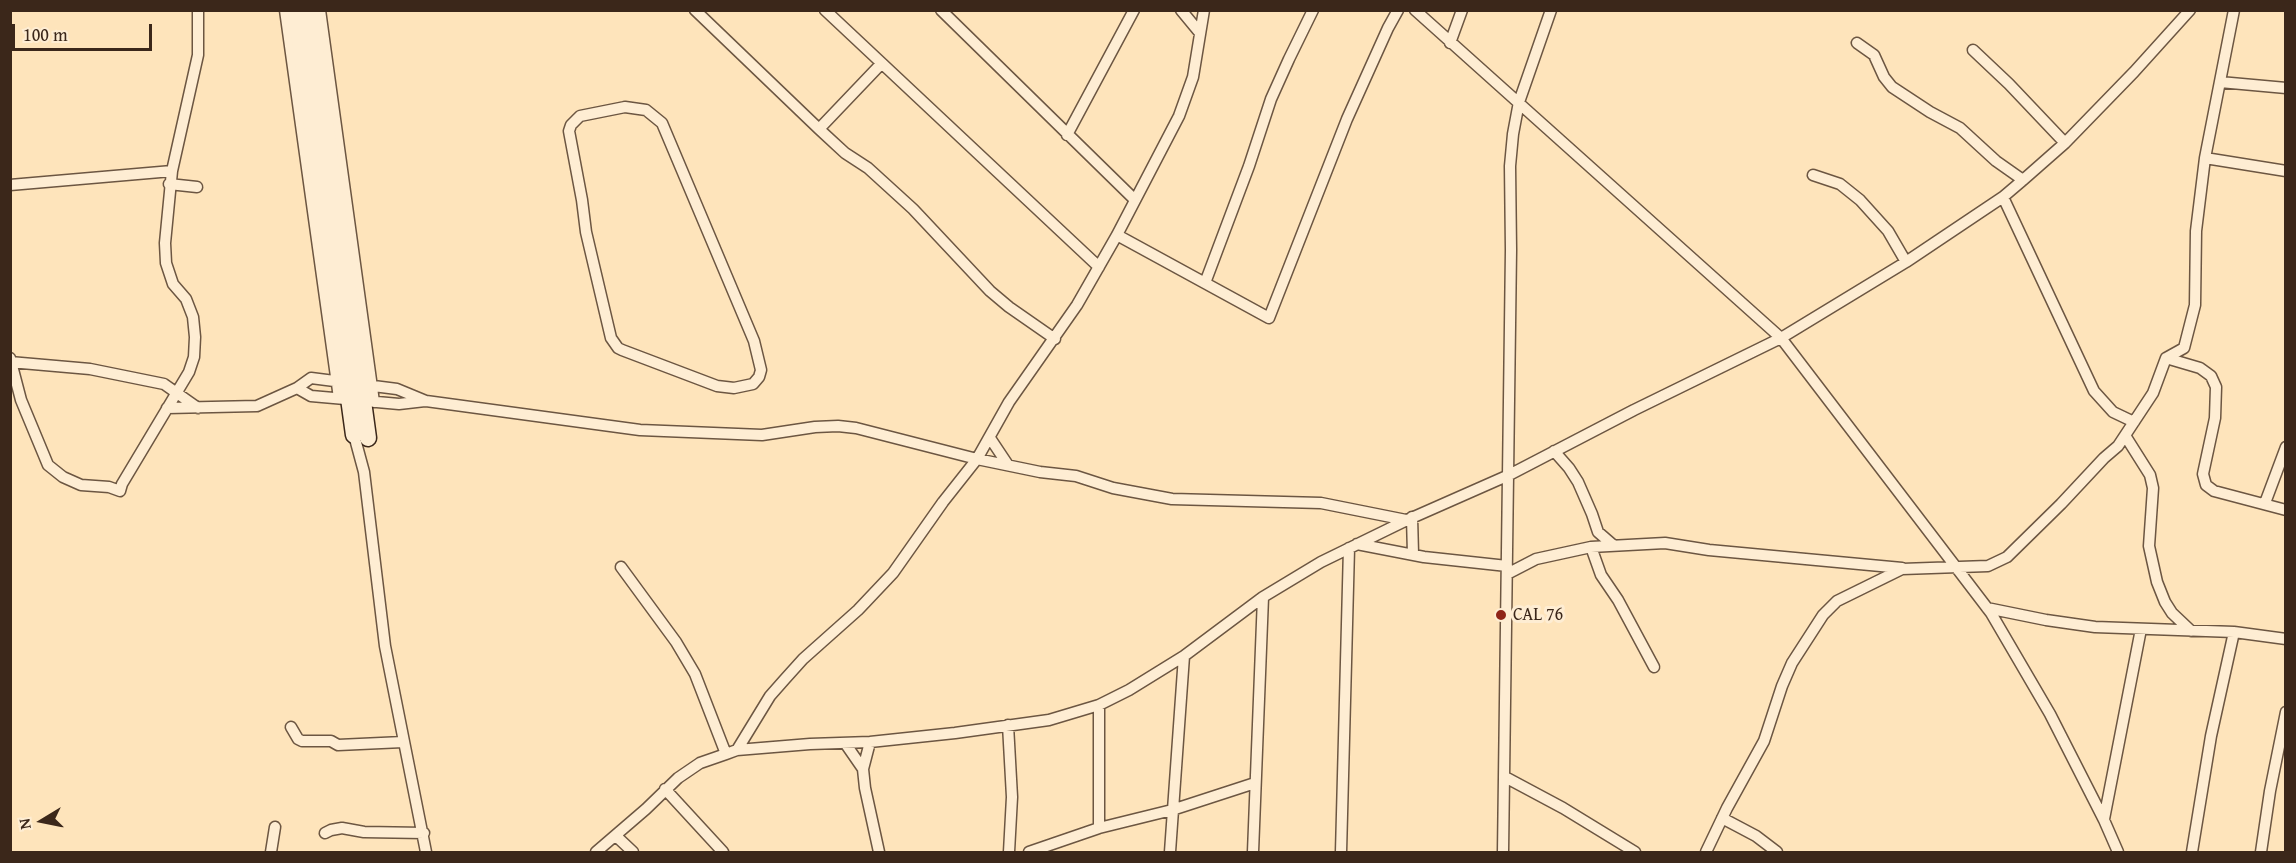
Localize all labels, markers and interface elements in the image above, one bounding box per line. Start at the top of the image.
scale bar [15,12,154,50]
text: 100 m [23,21,68,48]
place label: CAL 76 [1513,604,1563,626]
marker: CAL 76 [1494,608,1508,622]
north arrow [12,791,72,851]
text: N [12,817,37,831]

